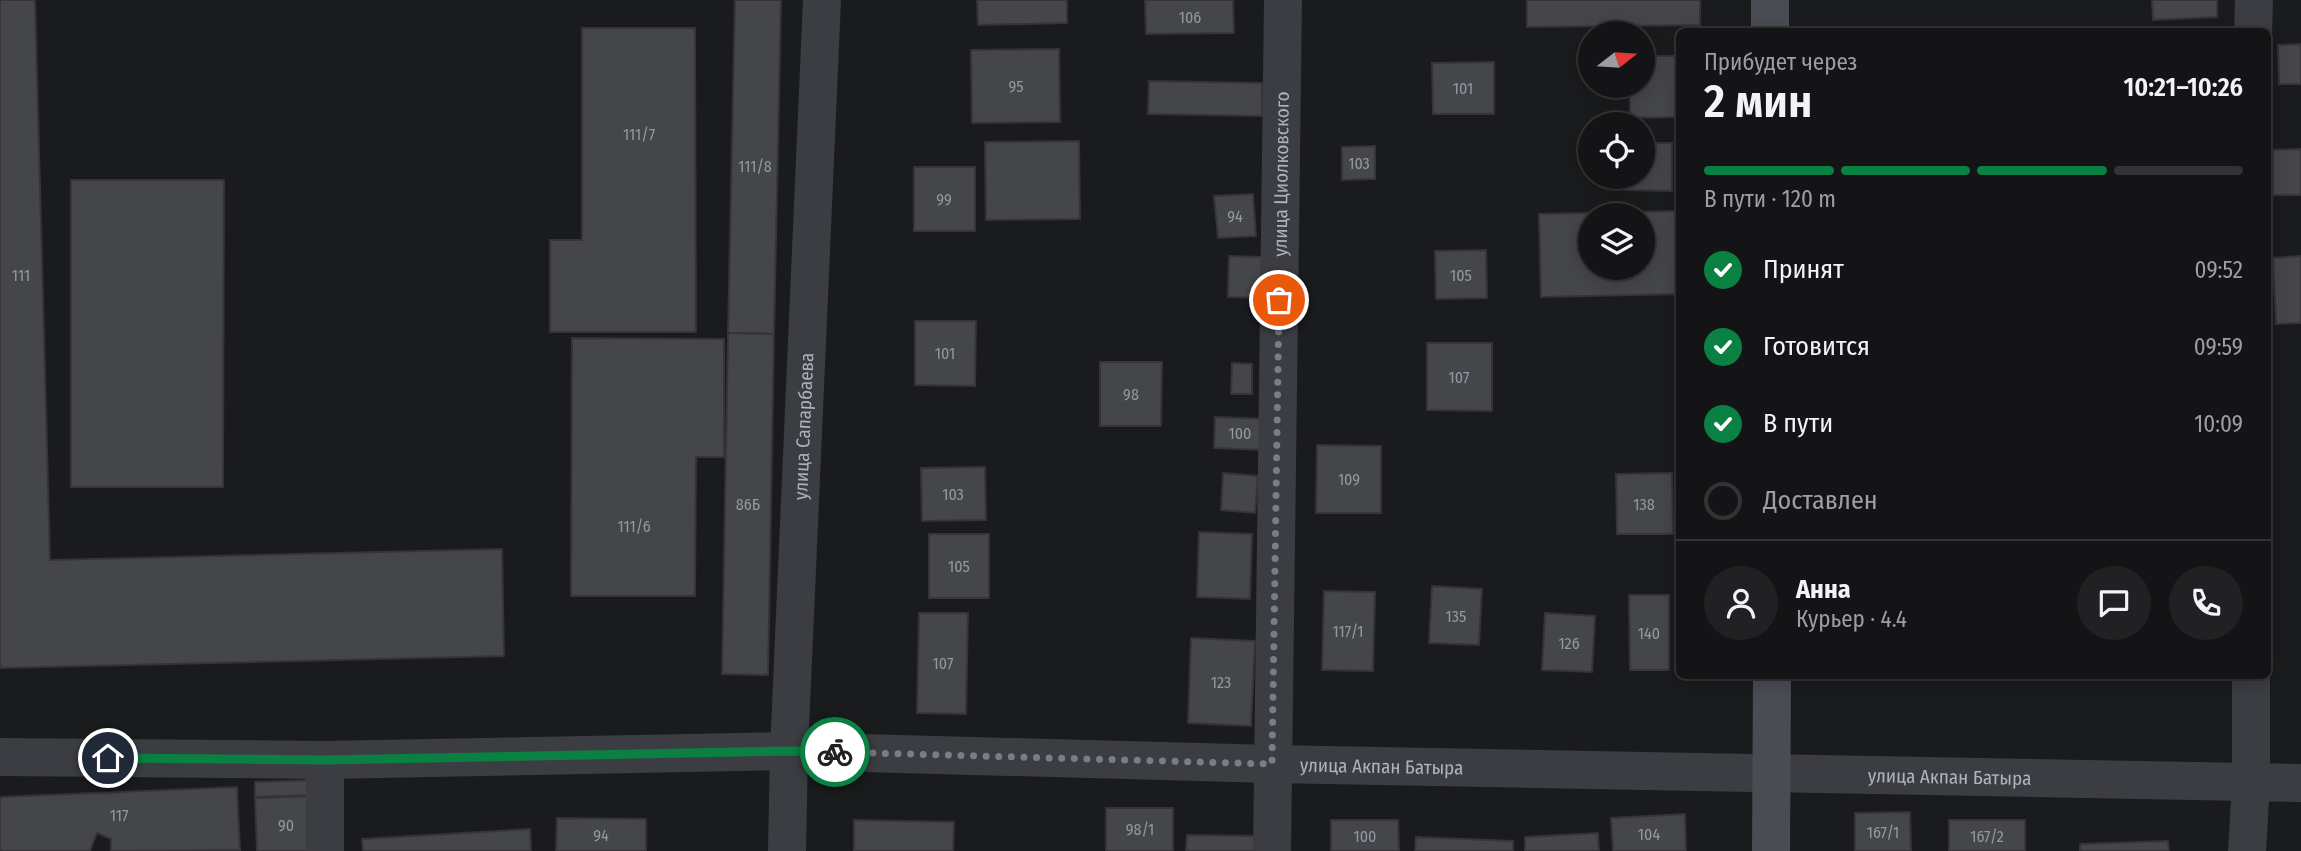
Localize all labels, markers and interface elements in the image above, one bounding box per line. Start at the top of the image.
house number: 106 [1179,8,1201,27]
north arrow [1578,21,1656,98]
map controls [1578,21,1655,280]
text: Прибудет через [1704,48,1857,76]
text: 10:21–10:26 [2123,72,2243,103]
text: 2 мин [1704,74,1812,129]
house number: 95 [1008,77,1024,96]
house number: 101 [1453,79,1473,98]
street label: улица Циолковского [1269,91,1294,257]
button: locate [1578,112,1655,189]
house number: 111/7 [623,125,656,144]
house number: 103 [1348,154,1370,173]
house number: 111/8 [738,157,772,176]
text: В пути · 120 m [1704,185,1836,213]
house number: 99 [936,190,952,209]
button: layers [1578,203,1655,280]
house number: 94 [1227,207,1243,226]
icon: check [1704,251,1742,289]
text: Принят [1763,254,1844,285]
text: 09:52 [2195,256,2243,284]
house number: 111 [12,266,30,285]
house number: 105 [1450,266,1472,285]
pin [1249,270,1309,330]
icon: bag [1260,281,1298,319]
icon: check [1704,328,1742,366]
text: Готовится [1763,331,1870,362]
text: 09:59 [2194,333,2243,361]
house number: 101 [935,344,955,363]
street label: улица Сапарбаева [789,352,818,501]
house number: 107 [1449,368,1470,387]
house number: 98 [1123,385,1139,404]
icon: check [1704,405,1742,443]
text: В пути [1763,408,1833,439]
text: 10:09 [2194,410,2243,438]
house number: 100 [1229,424,1251,443]
house number: 109 [1338,470,1360,489]
house number: 103 [942,485,964,504]
text: Доставлен [1763,485,1878,516]
house number: 86Б [736,495,760,514]
house number: 138 [1633,495,1655,514]
house number: 111/6 [617,517,651,536]
house number: 105 [948,557,970,576]
button: person [1704,566,1778,640]
button: chat [2077,566,2151,640]
button: phone [2169,566,2243,640]
text: Анна [1796,574,1851,605]
text: Курьер · 4.4 [1796,605,1907,633]
house number: 135 [1446,607,1466,626]
house number: 117/1 [1333,622,1363,641]
house number: 140 [1638,624,1660,643]
house number: 126 [1558,634,1580,653]
house number: 107 [933,654,954,673]
house number: 123 [1211,673,1231,692]
courier [800,717,870,787]
pin [78,728,138,788]
icon: bike [816,733,854,771]
icon: home [89,739,127,777]
street label: улица Акпан Батыра [1300,754,1464,780]
street label: улица Акпан Батыра [1868,764,2032,790]
house number: 117 [110,806,129,825]
house number: 90 [278,816,294,835]
house number: 98/1 [1126,820,1154,839]
house number: 167/1 [1867,823,1899,842]
house number: 104 [1638,825,1660,844]
house number: 94 [593,826,609,845]
house number: 100 [1354,827,1376,846]
house number: 167/2 [1970,827,2004,846]

